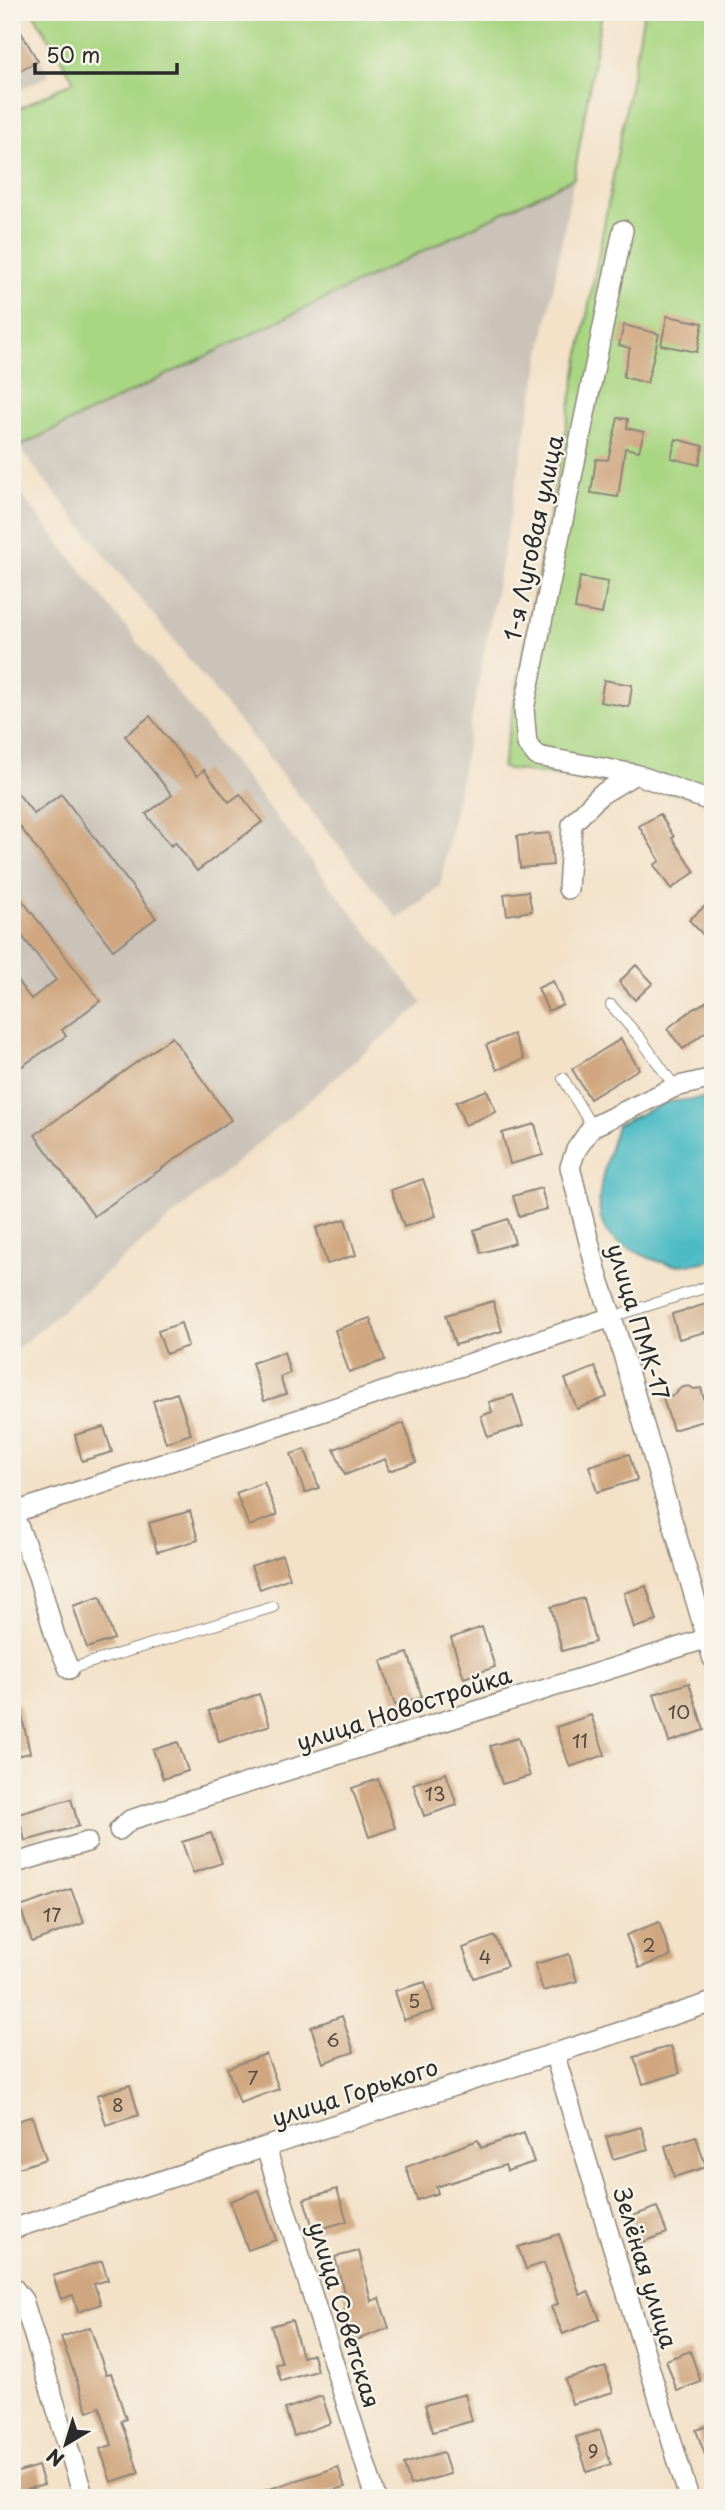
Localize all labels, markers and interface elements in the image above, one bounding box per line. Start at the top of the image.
scale bar [35,32,177,76]
text: 50 m [46,38,100,70]
street label: 1-я Луговая улица [494,431,572,644]
street label: улица ПМК-17 [599,1239,680,1404]
street label: улица Новостройка [291,1656,516,1759]
house number: 10 [668,1697,690,1725]
house number: 11 [572,1726,588,1754]
house number: 13 [424,1779,446,1807]
house number: 17 [43,1900,61,1928]
house number: 2 [642,1930,656,1958]
house number: 4 [479,1942,491,1970]
house number: 5 [408,1986,420,2014]
house number: 6 [326,2025,340,2053]
street label: улица Горького [267,2048,442,2135]
house number: 7 [248,2063,259,2091]
house number: 8 [112,2090,124,2118]
street label: Зелёная улица [605,2183,688,2353]
street label: улица Советская [300,2217,390,2412]
north arrow [32,2408,102,2478]
house number: 9 [587,2436,599,2464]
text: N [40,2443,69,2474]

